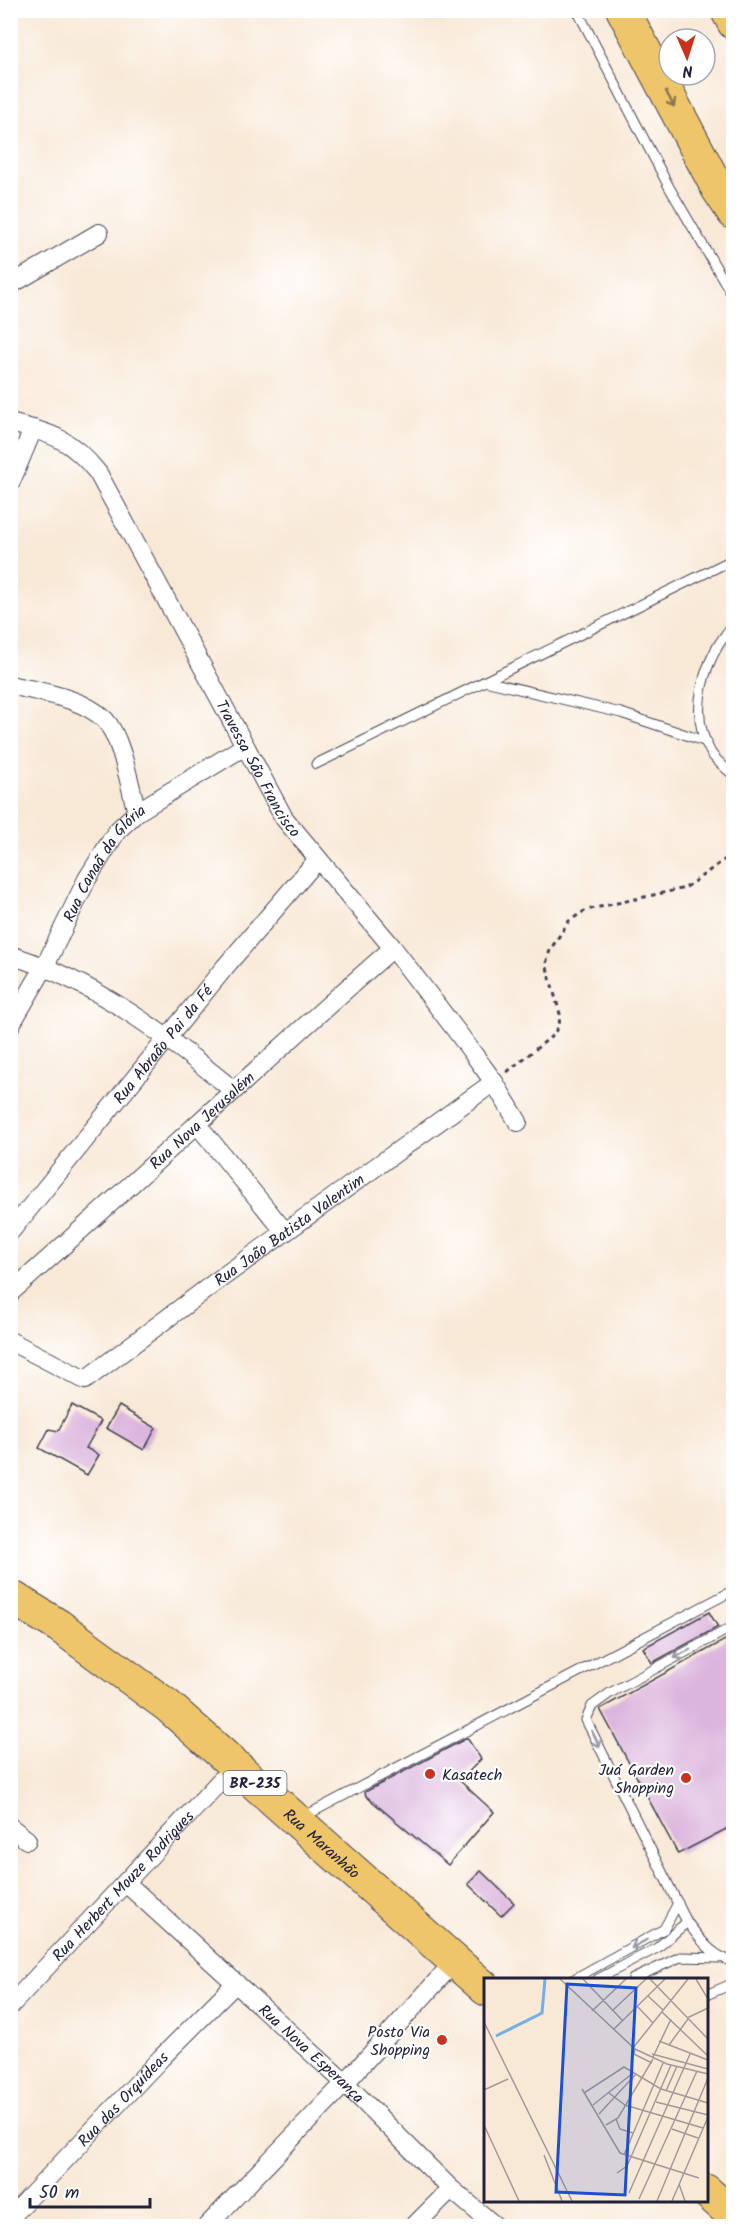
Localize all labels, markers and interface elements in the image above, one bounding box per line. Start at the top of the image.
north arrow [657,27,717,87]
text: N [682,58,693,83]
one-way arrow [665,90,676,108]
street label: Travessa São Francisco [209,696,306,843]
street label: Rua Canaã da Glória [57,799,151,926]
street label: Rua Abraão Pai da Fé [108,979,220,1110]
street label: Rua Nova Jerusalém [144,1066,261,1176]
street label: Rua João Batista Valentim [209,1168,370,1293]
one-way arrow [674,1648,691,1660]
one-way arrow [590,1729,602,1747]
place label: Juá Garden Shopping [599,1758,674,1801]
place label: Kasatech [442,1763,502,1788]
marker: Kasatech [423,1767,437,1781]
road number: BR-235 [224,1771,286,1795]
marker: Juá Garden Shopping [679,1771,693,1785]
street label: Rua Maranhão [277,1803,365,1886]
street label: Rua Herbert Mouze Rodrigues [47,1805,201,1968]
one-way arrow [631,1939,649,1950]
inset map [484,1978,708,2201]
street label: Rua Nova Esperança [252,1999,370,2110]
place label: Posto Via Shopping [368,2020,430,2063]
marker: Posto Via Shopping [435,2033,449,2047]
street label: Rua das Orquídeas [72,2046,175,2153]
scale bar [30,2171,150,2209]
text: 50 m [39,2179,79,2208]

